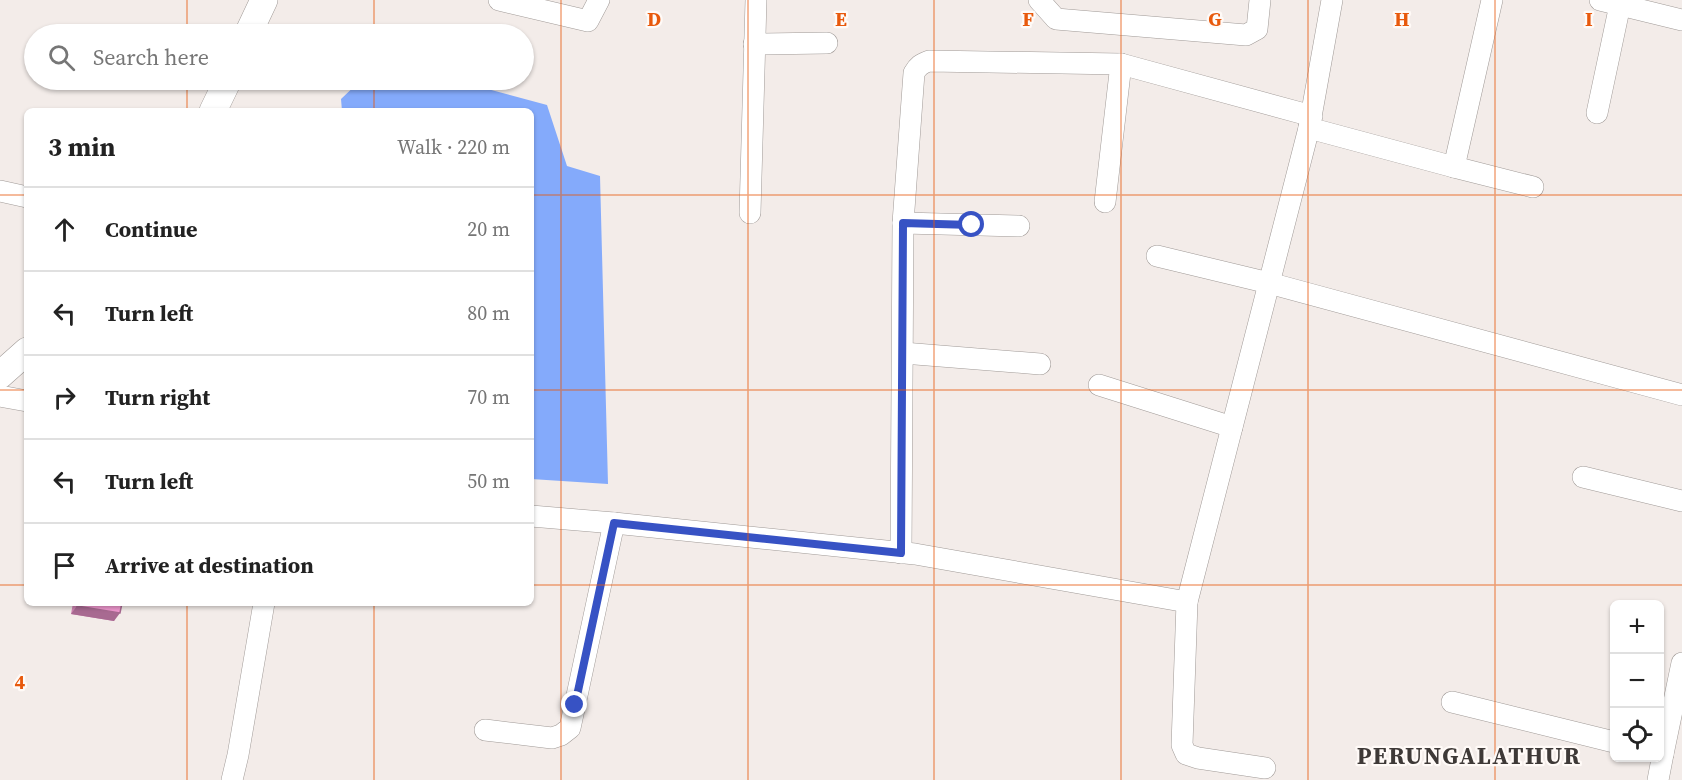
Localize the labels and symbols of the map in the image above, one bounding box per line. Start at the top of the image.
text: D [647,5,661,33]
text: E [835,5,847,33]
text: F [1022,5,1034,33]
text: G [1208,5,1222,33]
text: H [1394,5,1410,33]
text: I [1585,5,1593,33]
route start [958,211,984,237]
text: 4 [15,668,26,696]
route end [561,691,587,717]
district label: PERUNGALATHUR [1357,739,1581,772]

